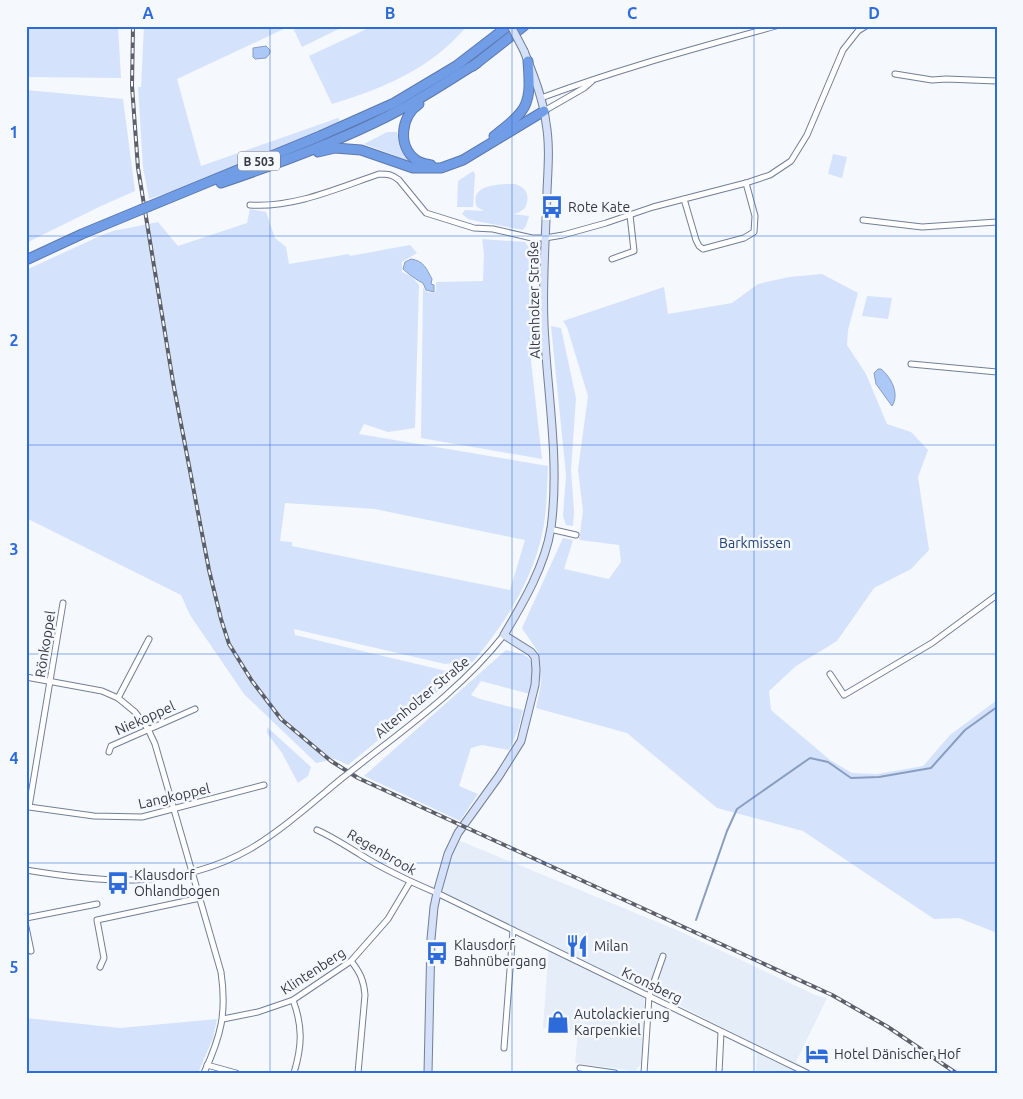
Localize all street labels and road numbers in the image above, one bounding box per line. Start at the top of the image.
road number: B 503 [238,152,280,170]
street label: Altenholzer Straße [525,241,543,359]
street label: Rönkoppel [32,609,58,679]
street label: Altenholzer Straße [372,653,472,741]
street label: Niekoppel [113,698,178,738]
street label: Langkoppel [137,780,212,812]
street label: Regenbrook [345,826,419,878]
street label: Klintenberg [278,944,348,998]
street label: Kronsberg [619,963,685,1007]

